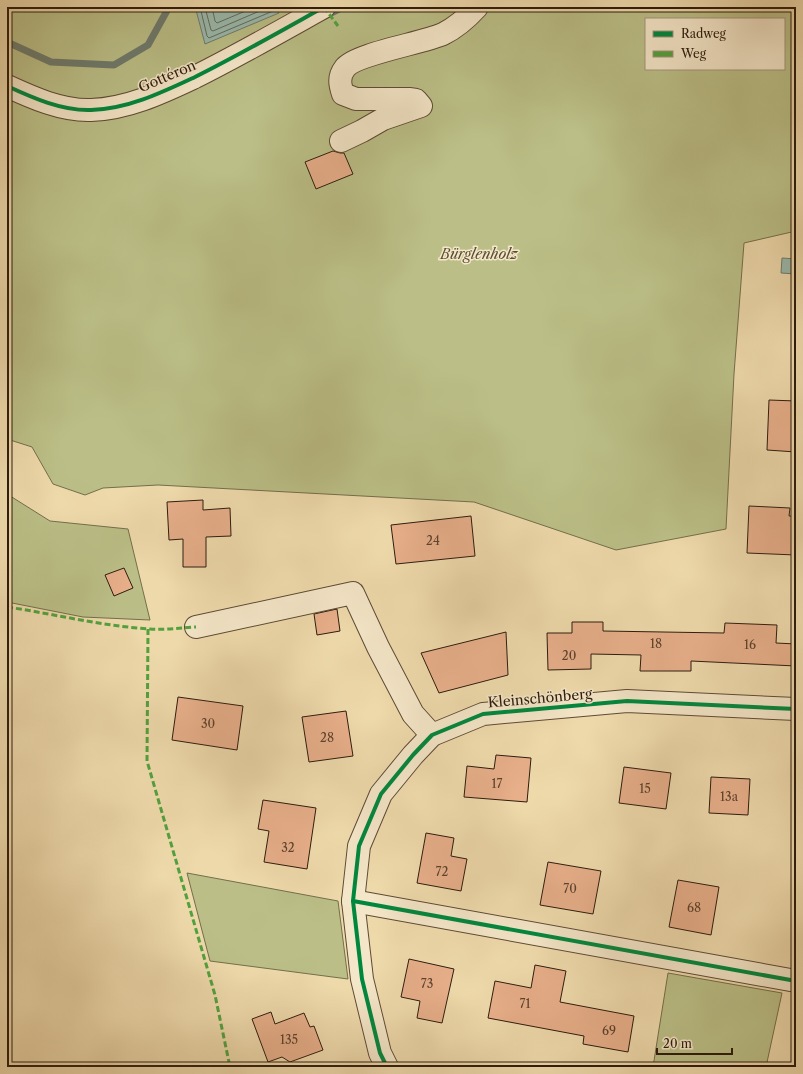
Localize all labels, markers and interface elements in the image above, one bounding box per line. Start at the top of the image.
legend [645,18,785,70]
text: Radweg [681,26,727,41]
text: Weg [680,46,707,61]
street label: Gottéron [136,56,199,96]
park label: Bürglenholz [439,245,519,263]
house number: 24 [426,533,440,548]
house number: 18 [650,636,662,651]
house number: 16 [744,637,756,652]
house number: 20 [562,648,576,663]
street label: Kleinschönberg [487,684,594,712]
house number: 30 [201,716,215,731]
house number: 28 [320,730,334,745]
house number: 17 [492,776,503,791]
house number: 15 [639,781,651,796]
house number: 13a [720,789,739,804]
house number: 32 [281,840,295,855]
house number: 72 [436,864,449,879]
house number: 70 [563,881,577,896]
house number: 68 [687,900,701,915]
house number: 73 [421,976,433,991]
house number: 71 [520,996,530,1011]
house number: 69 [602,1023,616,1038]
scale bar [657,1030,732,1056]
house number: 135 [280,1032,298,1047]
text: 20 m [663,1036,692,1051]

